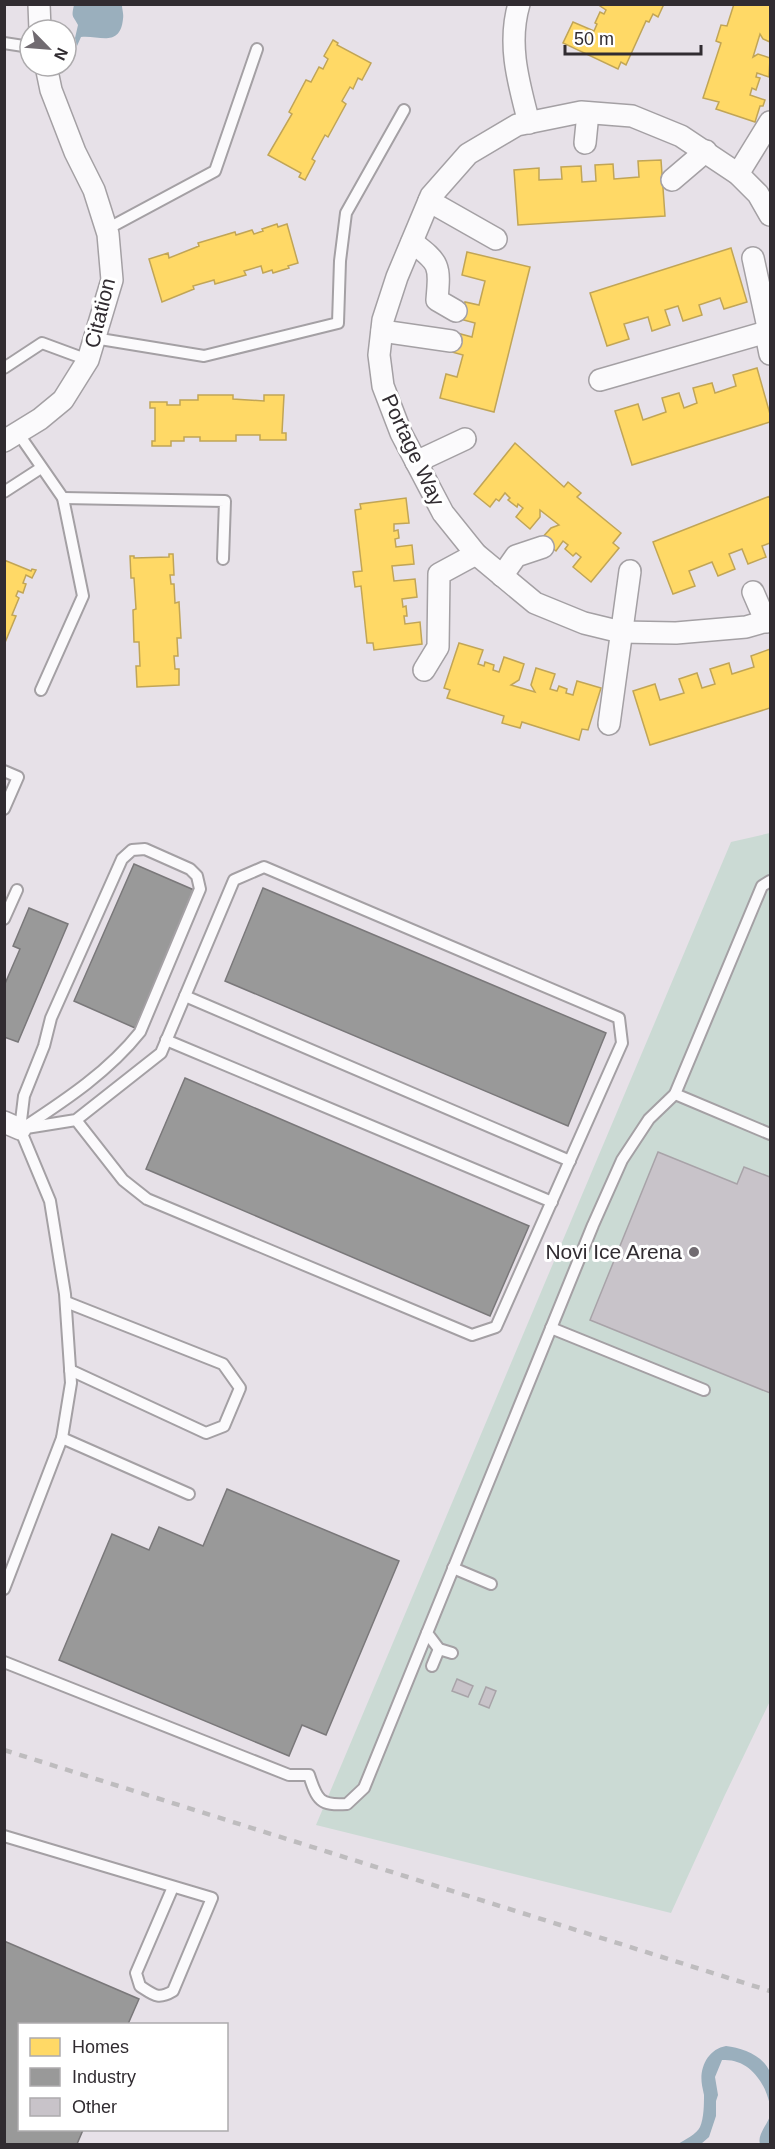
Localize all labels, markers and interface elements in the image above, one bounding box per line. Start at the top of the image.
north arrow [18,18,78,78]
scale bar [565,18,702,56]
text: 50 m [574,29,614,49]
text: N [51,45,71,63]
street label: Citation [80,276,119,350]
street label: Portage Way [378,390,450,510]
place label: Novi Ice Arena [545,1240,682,1263]
marker: Novi Ice Arena [687,1245,701,1259]
legend [18,2023,228,2131]
text: Homes [72,2037,129,2057]
text: Industry [72,2067,136,2087]
text: Other [72,2097,117,2117]

